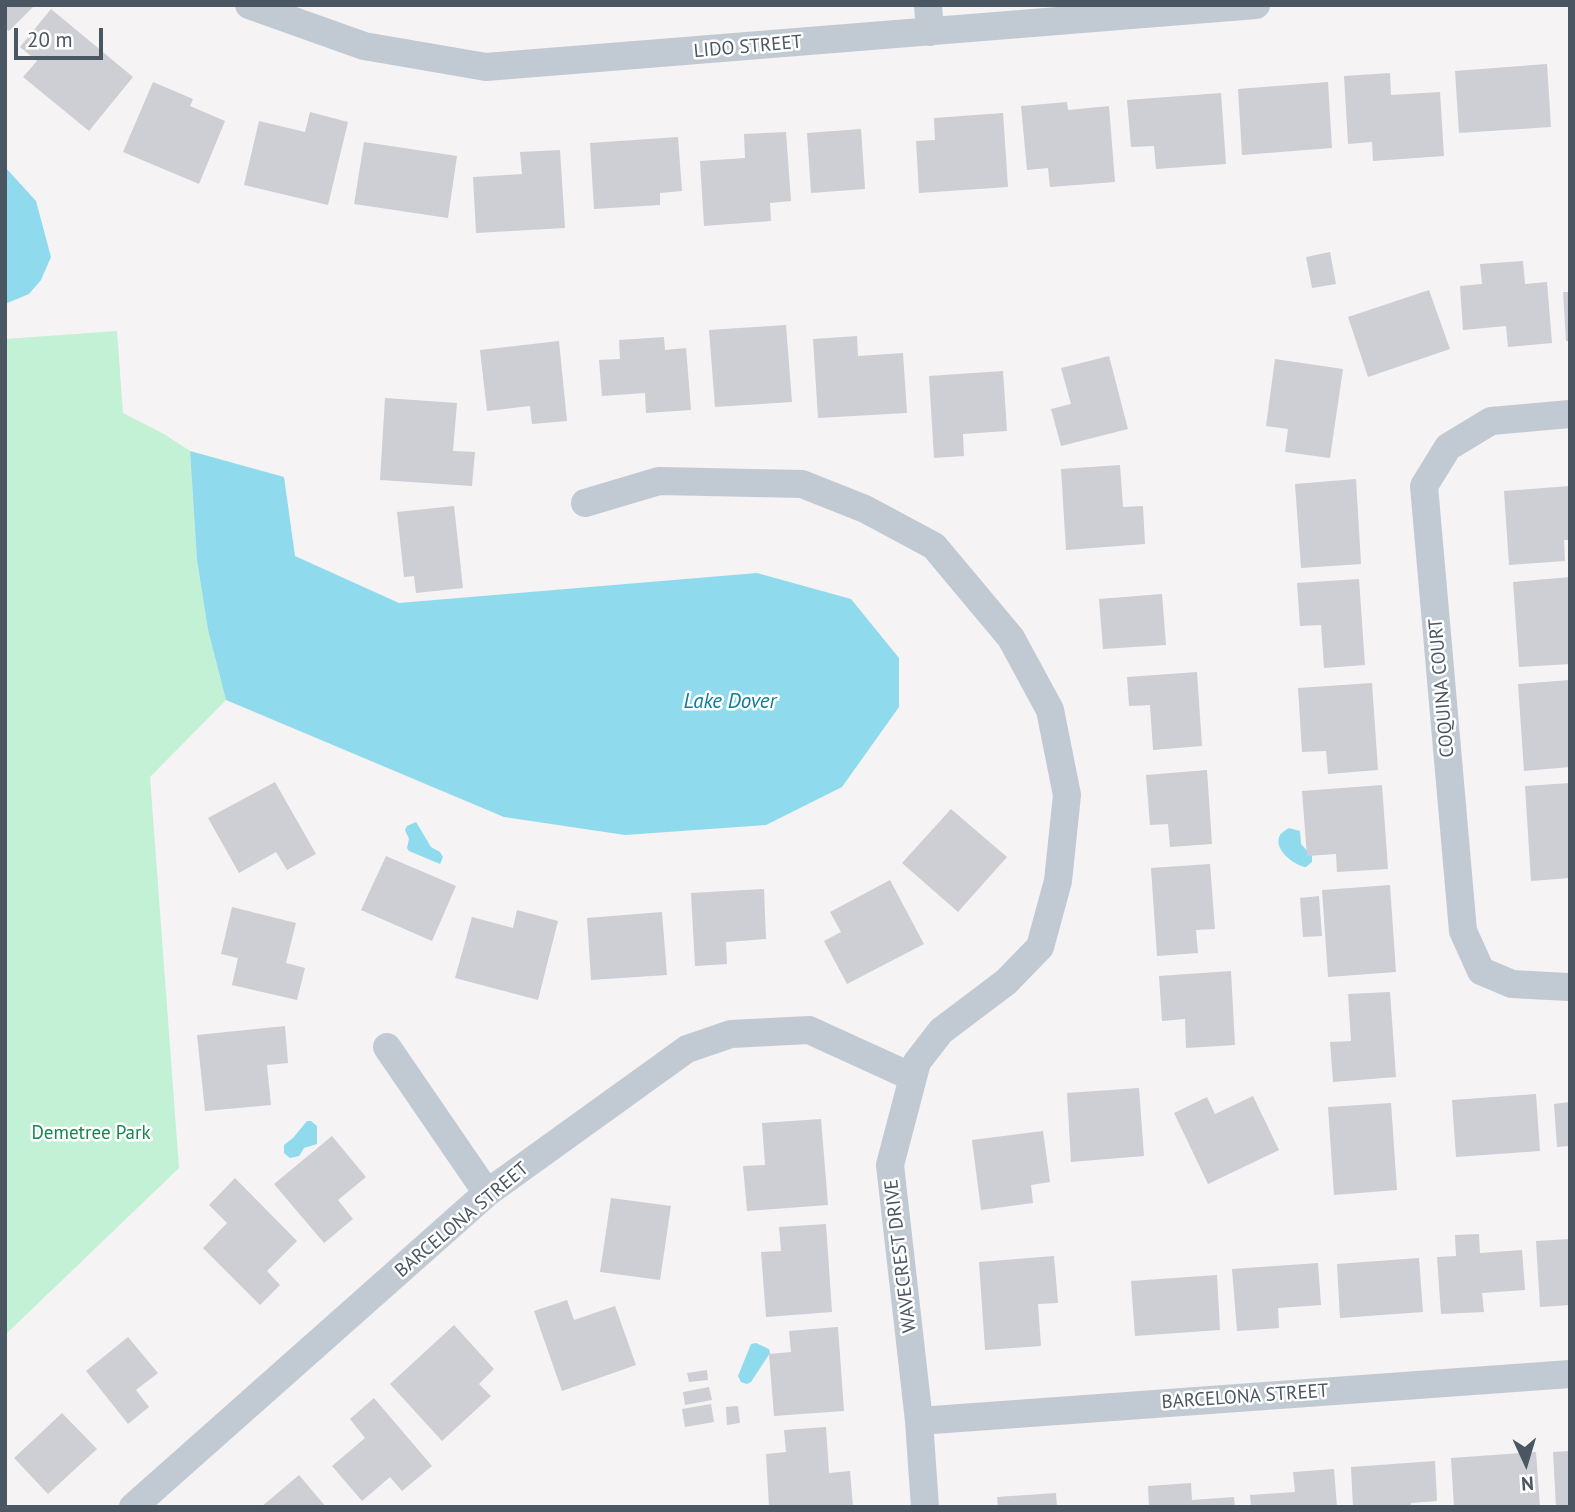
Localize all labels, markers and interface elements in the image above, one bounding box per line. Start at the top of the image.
scale bar [18,14,107,58]
text: 20 m [27,26,73,53]
street label: LIDO STREET [693,31,803,63]
street label: COQUINA COURT [1425,617,1459,759]
water label: Lake Dover [684,689,776,715]
park label: Demetree Park [31,1123,151,1145]
street label: BARCELONA STREET [391,1158,533,1282]
street label: WAVECREST DRIVE [880,1178,922,1334]
street label: BARCELONA STREET [1161,1380,1329,1414]
north arrow [1491,1428,1561,1498]
text: N [1520,1472,1535,1496]

